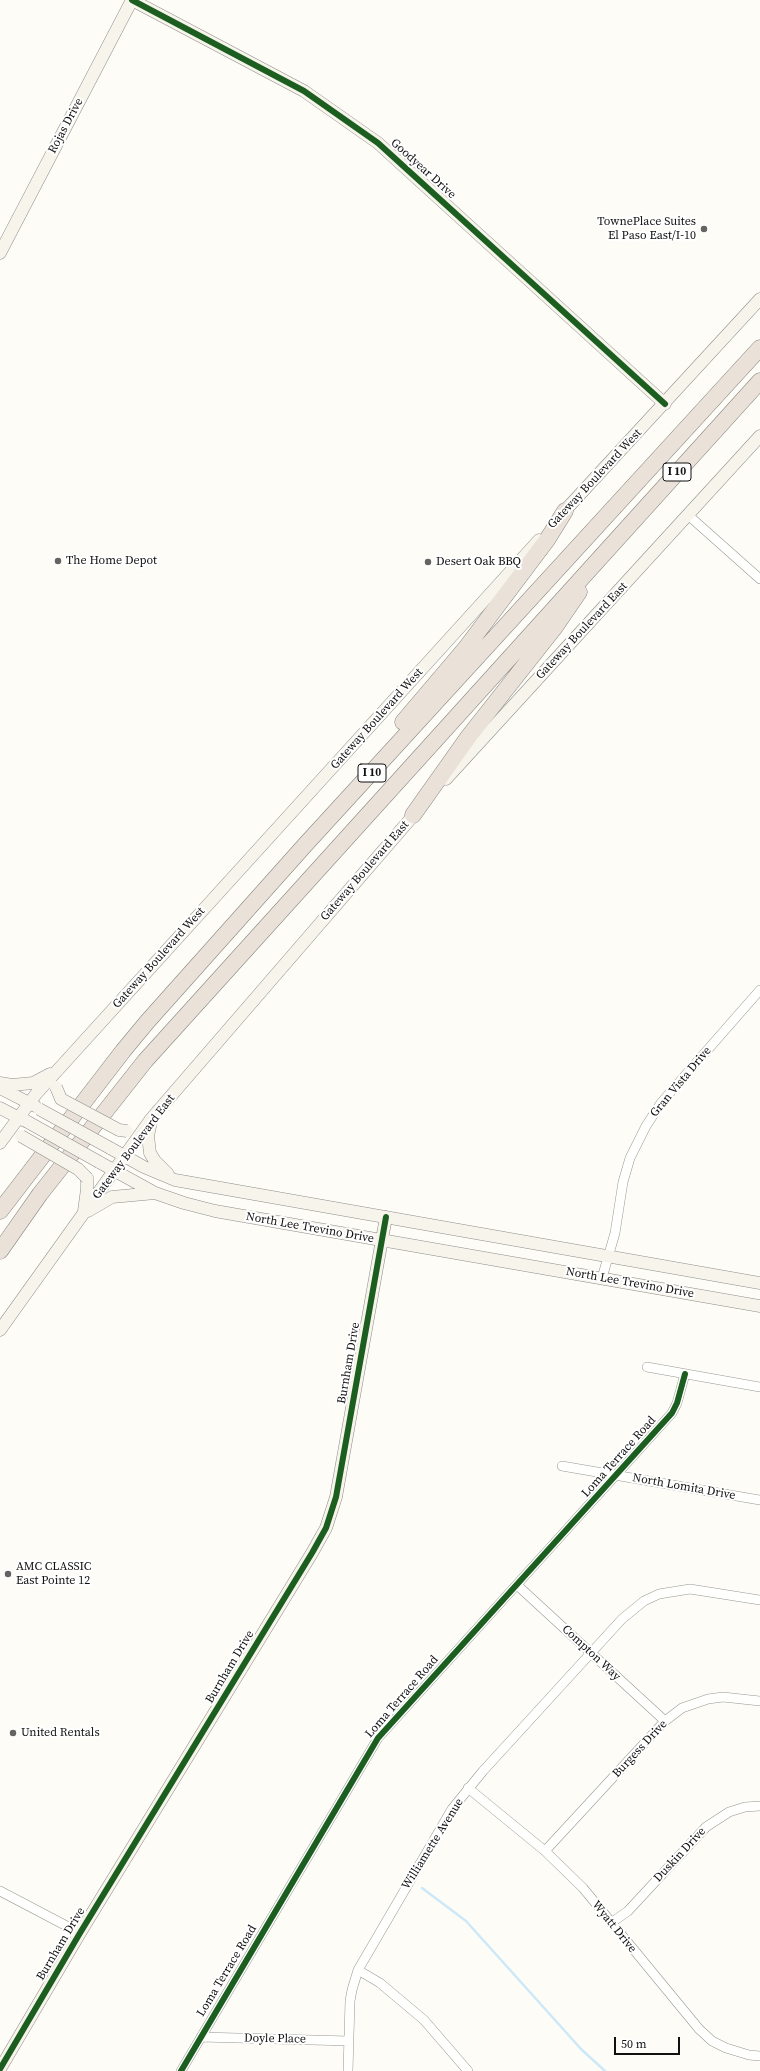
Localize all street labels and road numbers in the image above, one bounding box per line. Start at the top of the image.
street label: Rojas Drive [45,96,87,156]
street label: Goodyear Drive [387,136,459,202]
street label: Gateway Boulevard West [545,426,645,532]
road number: I 10 [663,463,691,481]
street label: Gateway Boulevard East [533,579,631,683]
street label: Gateway Boulevard West [328,665,426,773]
road number: I 10 [358,764,386,782]
street label: Gateway Boulevard East [318,818,412,924]
street label: Gateway Boulevard West [110,904,208,1012]
street label: Gran Vista Drive [647,1044,715,1120]
street label: Gateway Boulevard East [90,1092,178,1202]
street label: North Lee Trevino Drive [245,1210,375,1246]
street label: North Lee Trevino Drive [565,1265,695,1301]
street label: Burnham Drive [335,1321,363,1405]
street label: Loma Terrace Road [579,1414,659,1500]
street label: North Lomita Drive [631,1471,737,1503]
street label: Compton Way [559,1622,623,1684]
street label: Burnham Drive [203,1628,257,1706]
street label: Loma Terrace Road [362,1653,442,1741]
street label: Burgess Drive [610,1717,670,1781]
street label: Williamette Avenue [399,1796,467,1892]
street label: Duskin Drive [651,1825,709,1885]
street label: Wyatt Drive [589,1898,639,1956]
street label: Burnham Drive [34,1905,88,1983]
street label: Loma Terrace Road [194,1923,260,2019]
street label: Doyle Place [244,2031,306,2047]

